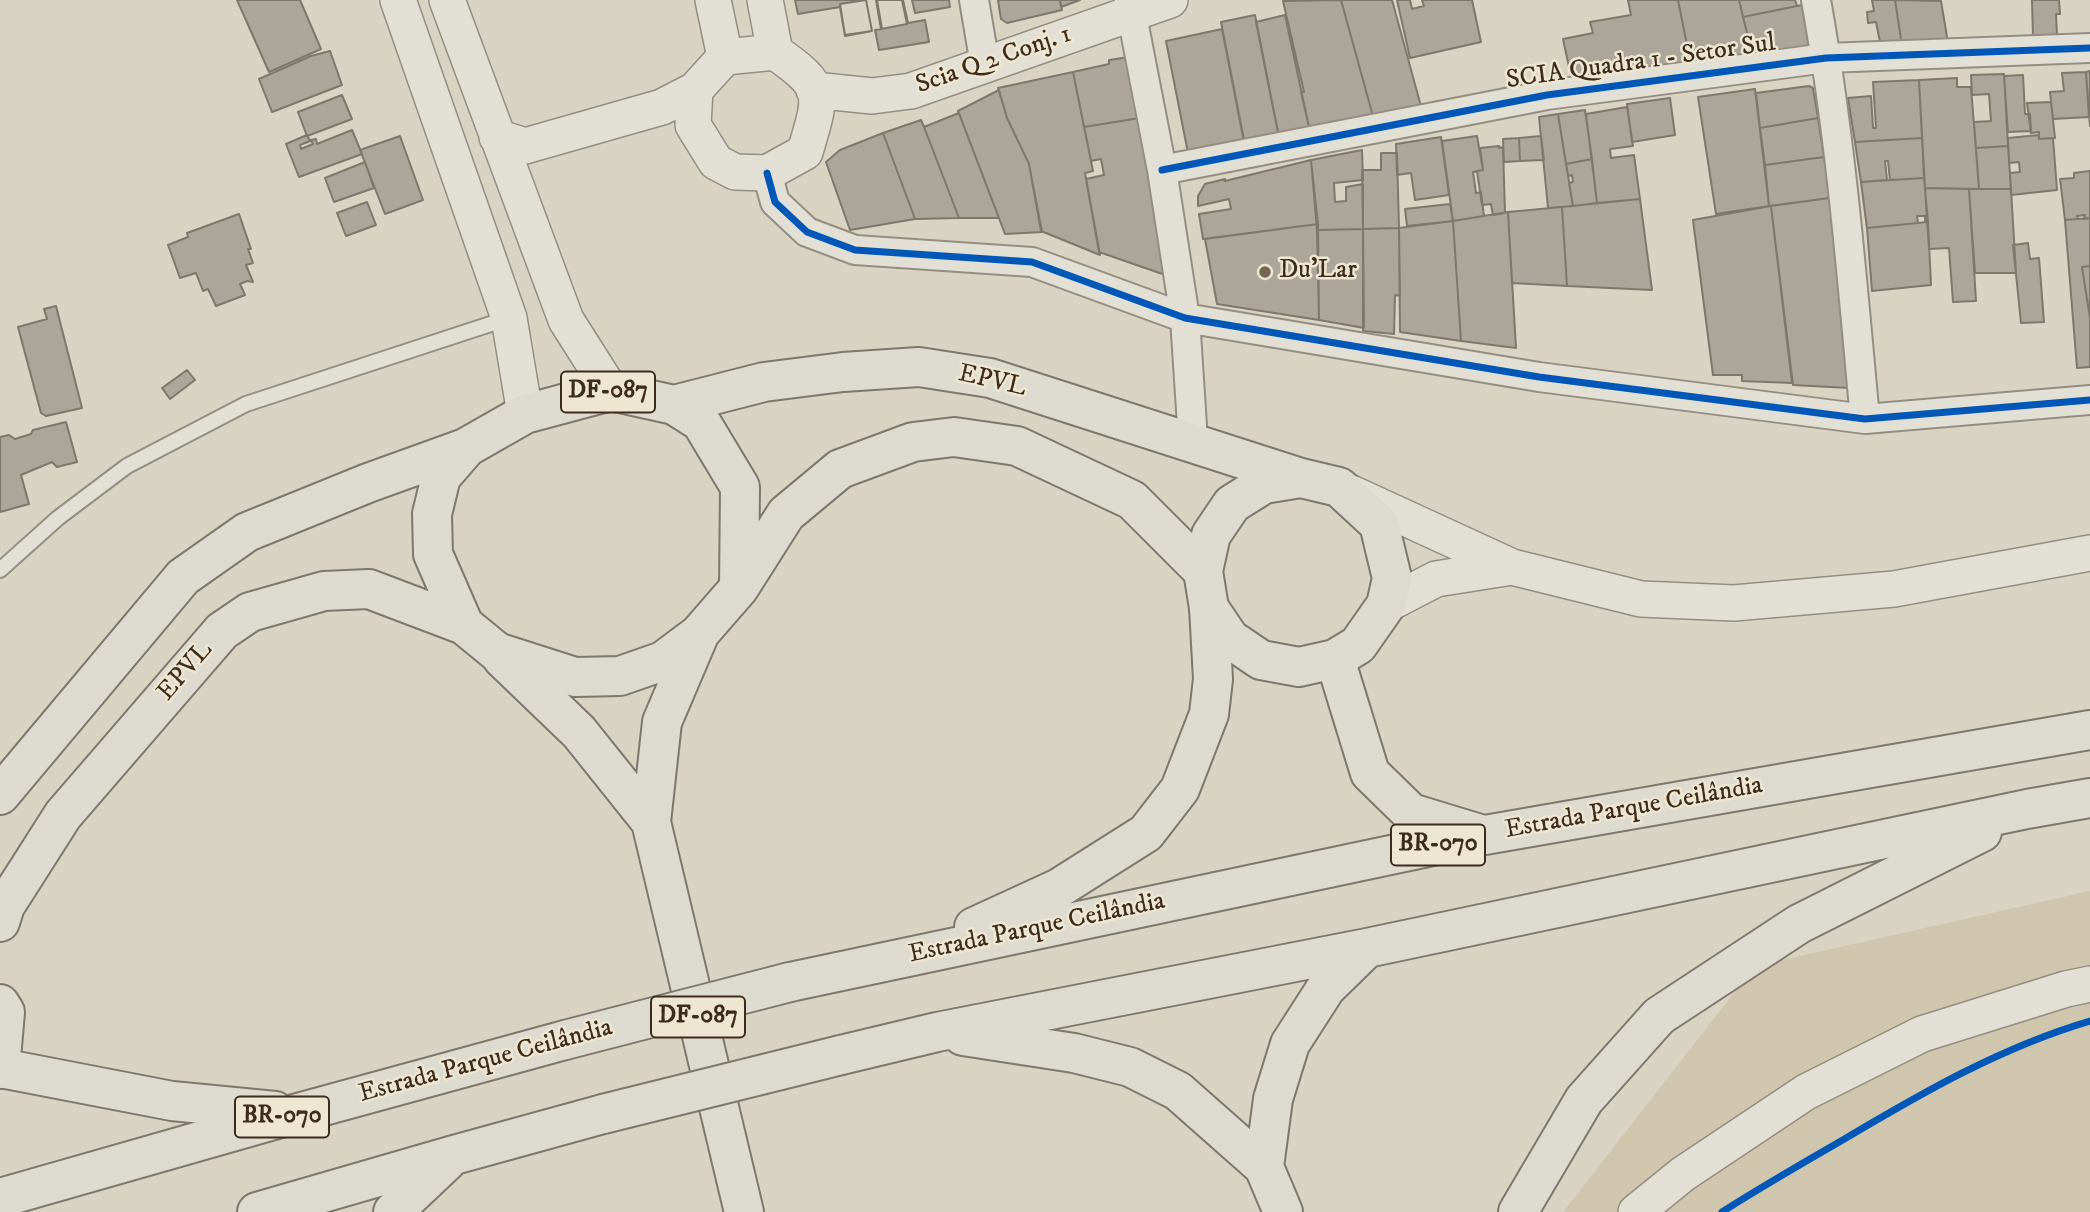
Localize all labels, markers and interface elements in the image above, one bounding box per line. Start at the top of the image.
street label: Scia Q 2 Conj. 1 [912,20,1076,102]
street label: SCIA Quadra 1 - Setor Sul [1504,29,1778,97]
place label: Du'Lar [1279,256,1357,288]
marker: Du'Lar [1257,264,1273,280]
street label: EPVL [955,359,1029,405]
road number: DF-087 [561,372,655,412]
street label: EPVL [152,636,220,708]
street label: Estrada Parque Ceilândia [1503,771,1765,847]
road number: BR-070 [1391,824,1485,866]
street label: Estrada Parque Ceilândia [906,887,1168,971]
road number: DF-087 [651,996,745,1037]
street label: Estrada Parque Ceilândia [356,1013,616,1111]
road number: BR-070 [235,1097,329,1138]

